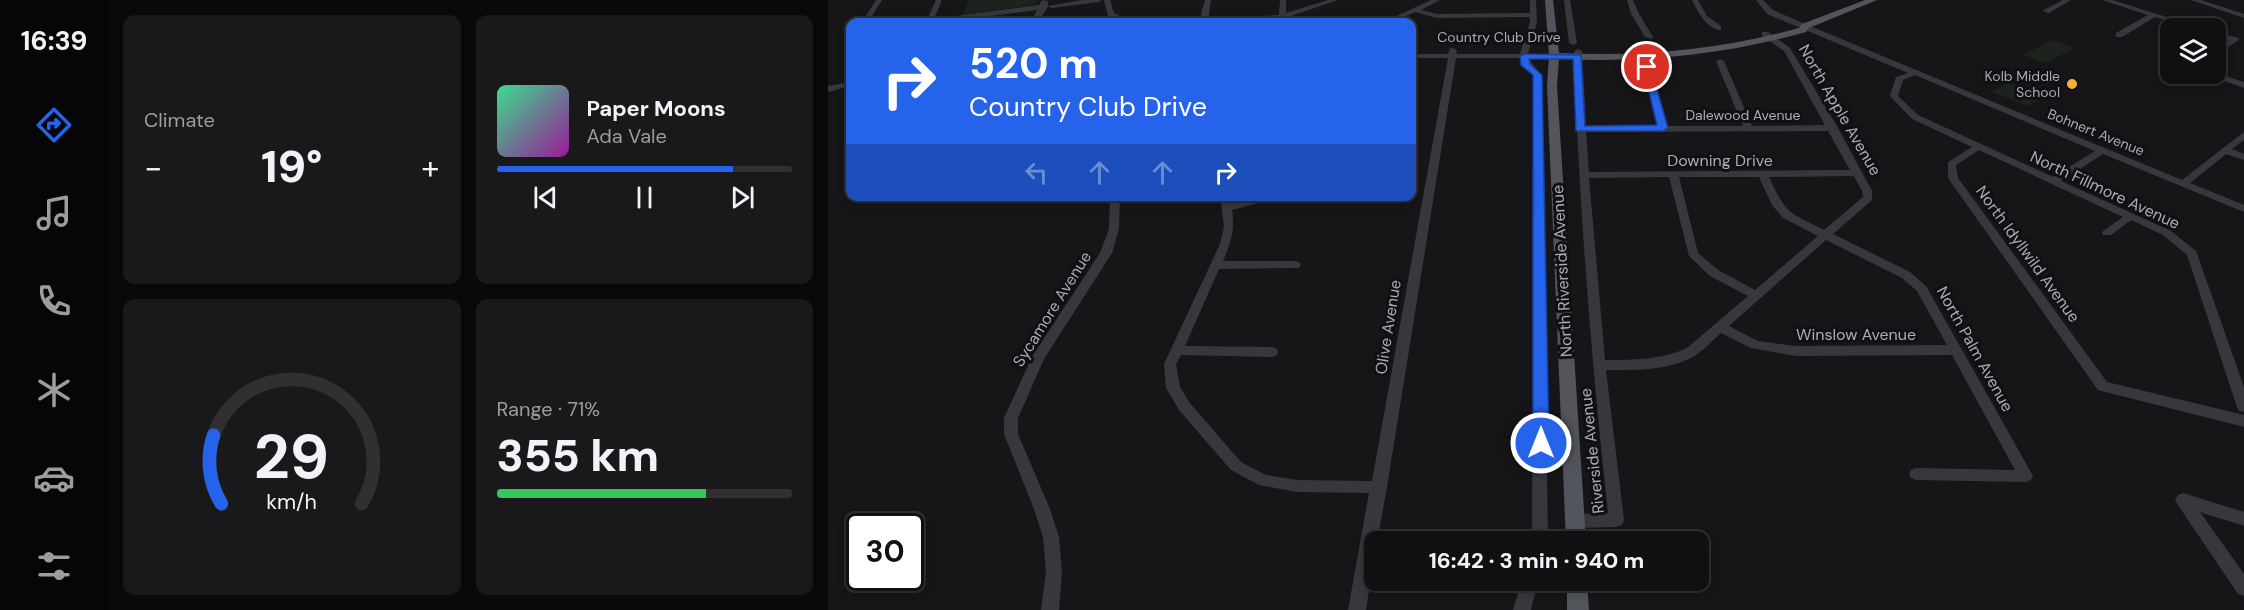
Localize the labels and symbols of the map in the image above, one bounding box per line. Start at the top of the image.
street label: Country Club Drive [1437,28,1561,46]
pin [1621,41,1672,92]
street label: North Apple Avenue [1794,41,1886,179]
place label: Kolb Middle School [1985,67,2060,101]
marker: Kolb Middle School [2065,77,2079,91]
street label: Bohnert Avenue [2045,104,2147,160]
street label: Dalewood Avenue [1685,106,1801,124]
street label: North Fillmore Avenue [2027,146,2183,234]
street label: Downing Drive [1667,150,1773,171]
street label: North Idyllwild Avenue [1971,181,2085,327]
street label: North Riverside Avenue [1547,184,1577,358]
street label: Sycamore Avenue [1008,247,1096,371]
street label: Olive Avenue [1370,278,1406,376]
street label: North Palm Avenue [1932,283,2018,415]
street label: Winslow Avenue [1796,324,1916,345]
street label: Riverside Avenue [1575,387,1609,515]
position arrow [1509,411,1573,475]
speed limit sign: 30 [846,513,924,591]

